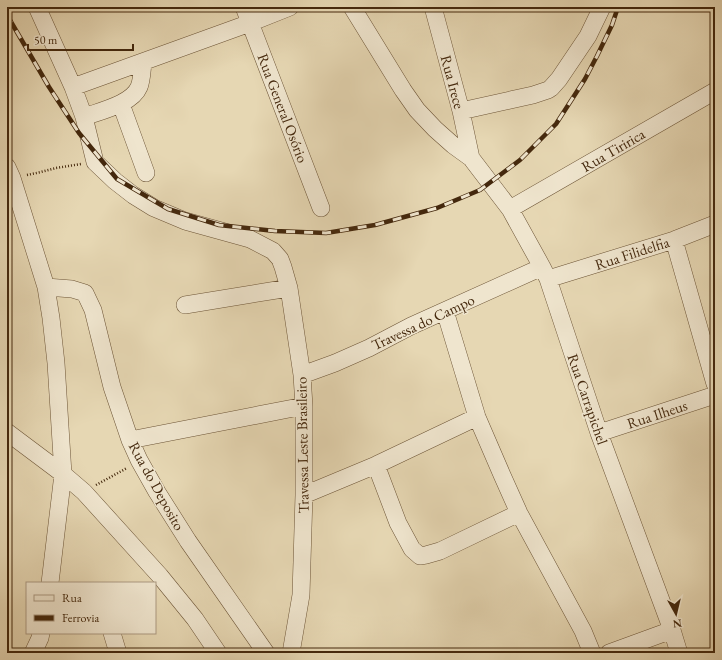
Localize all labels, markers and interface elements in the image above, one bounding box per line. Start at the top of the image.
scale bar [28,26,133,52]
text: 50 m [34,32,58,48]
street label: Rua General Osório [253,51,313,165]
street label: Rua Irece [437,53,469,111]
street label: Rua Tiririca [578,124,648,176]
street label: Rua Filidelfia [592,232,672,274]
street label: Travessa do Campo [368,290,478,354]
street label: Rua Carrapichel [564,351,613,447]
street label: Travessa Leste Brasileiro [291,376,313,514]
street label: Rua Ilheus [624,395,690,433]
street label: Rua do Deposito [125,438,189,534]
legend [26,582,156,634]
text: Rua [62,590,82,606]
north arrow [656,594,696,634]
text: Ferrovia [62,610,99,626]
text: N [672,616,683,631]

